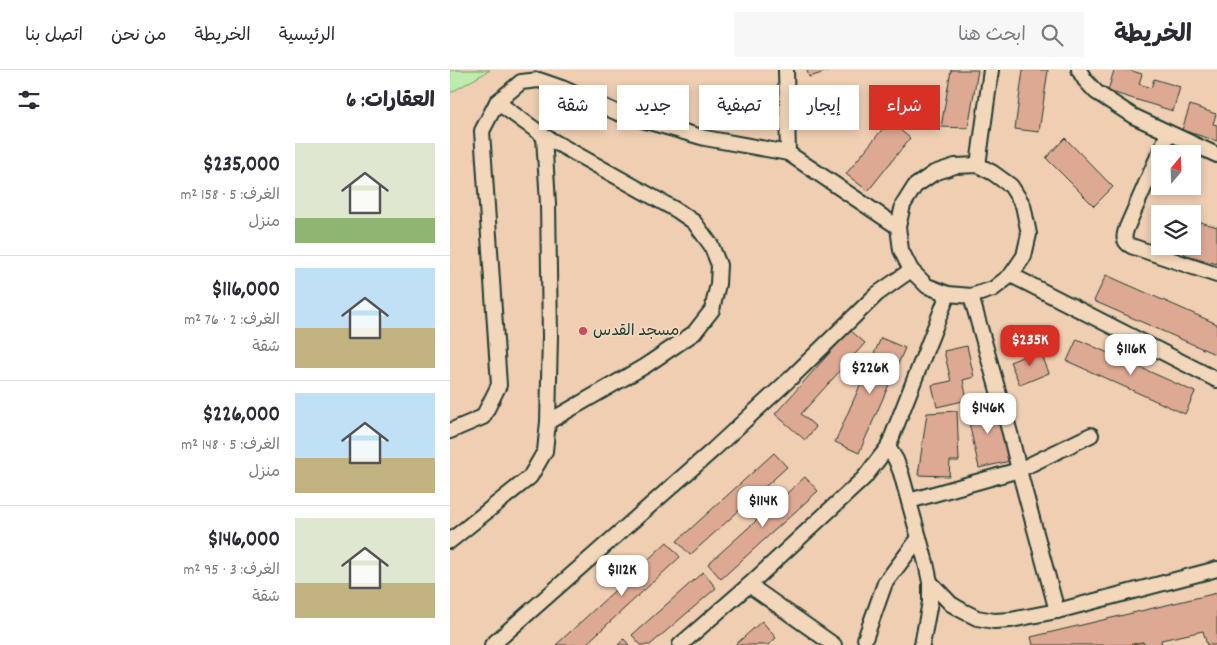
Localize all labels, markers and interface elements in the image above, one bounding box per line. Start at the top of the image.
search box [734,12,1084,57]
text: الخريطة [1114,19,1192,53]
icon: search [1038,21,1066,49]
text: ابحث هنا [958,23,1026,50]
text: اتصل بنا [25,24,83,49]
text: من نحن [111,24,167,49]
text: الخريطة [195,24,251,49]
text: الرئيسية [279,24,335,49]
chip: شقة [539,85,607,130]
chip: جديد [617,85,689,130]
chip: تصفية [699,85,779,130]
chip: إيجار [789,85,859,130]
chip: شراء [869,85,940,130]
icon: filters [15,86,43,114]
text: العقارات: 6 [346,87,435,117]
north arrow [1151,145,1201,195]
map controls [1151,145,1201,255]
text: $235,000 [203,151,280,181]
icon: home [335,163,395,223]
text: الغرف: 5 · 158 m² [181,184,280,207]
button: layers [1151,205,1201,255]
text: منزل [248,211,280,234]
text: $116,000 [212,276,280,306]
icon: home [335,288,395,348]
text: الغرف: 2 · 76 m² [184,309,280,332]
place label: مسجد القدس [593,320,679,343]
pin: $235K [995,324,1065,367]
marker: مسجد القدس [577,325,589,337]
text: $235K [1011,329,1049,352]
pin: $116K [1096,334,1166,376]
text: شقة [252,336,280,359]
text: $116K [1116,338,1146,361]
pin: $226K [835,352,905,395]
text: $226K [851,357,889,380]
pin: $146K [953,392,1023,435]
text: $146K [971,397,1005,420]
text: $226,000 [202,401,280,431]
icon: home [335,413,395,473]
text: الغرف: 5 · 148 m² [181,434,280,457]
text: منزل [248,461,280,484]
pin: $114K [728,486,798,528]
text: $114K [748,490,778,513]
text: $146,000 [207,526,280,556]
icon: home [335,538,395,598]
pin: $112K [587,554,657,597]
text: الغرف: 3 · 95 m² [183,559,280,582]
text: $112K [607,559,637,582]
text: شقة [252,586,280,609]

